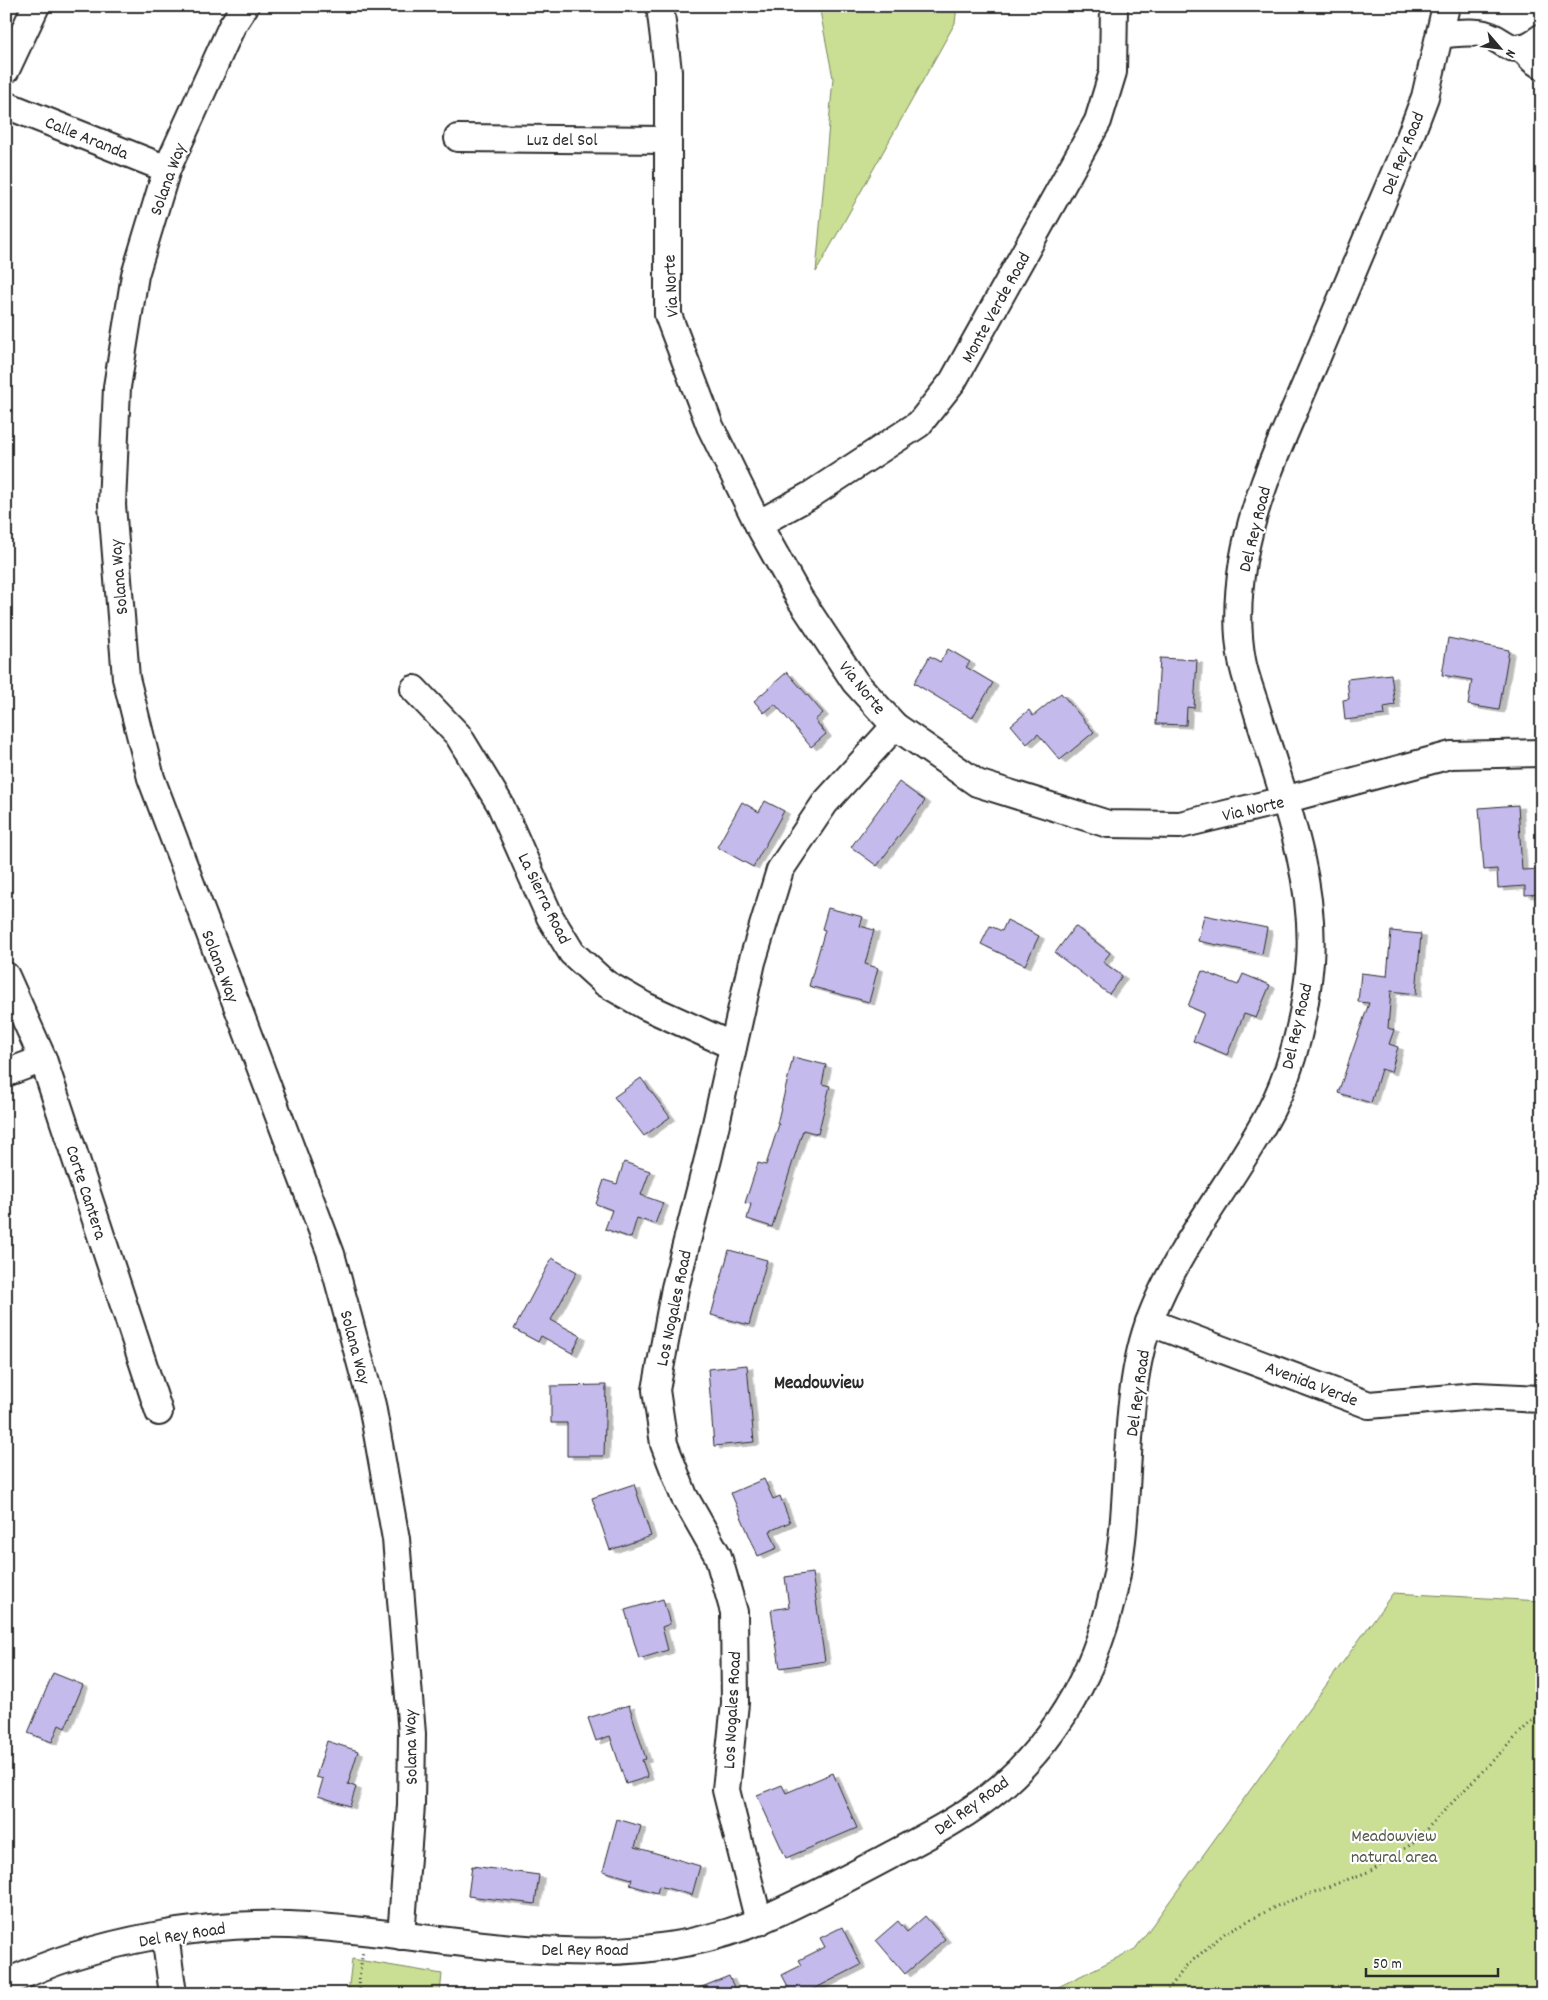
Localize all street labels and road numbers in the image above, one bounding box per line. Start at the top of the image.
street label: Del Rey Road [1376,109,1432,199]
street label: Calle Aranda [41,111,132,168]
street label: Luz del Sol [526,129,598,154]
street label: Solana Way [145,139,194,220]
street label: Monte Verde Road [956,248,1038,368]
street label: Via Norte [658,254,687,318]
street label: Del Rey Road [1234,484,1279,575]
street label: Solana Way [105,537,136,616]
street label: Via Norte [832,656,891,721]
street label: Via Norte [1220,791,1287,830]
street label: La Sierra Road [510,849,576,949]
street label: Solana Way [193,927,244,1007]
street label: Del Rey Road [1276,981,1320,1072]
street label: Corte Cantera [58,1142,112,1244]
street label: Los Nogales Road [651,1248,700,1369]
street label: Solana Way [332,1308,376,1388]
street label: Del Rey Road [1121,1348,1158,1438]
street label: Avenida Verde [1261,1356,1361,1414]
street label: Los Nogales Road [718,1651,749,1770]
street label: Solana Way [399,1708,426,1785]
street label: Del Rey Road [930,1771,1015,1843]
street label: Del Rey Road [137,1917,227,1956]
street label: Del Rey Road [541,1939,629,1964]

